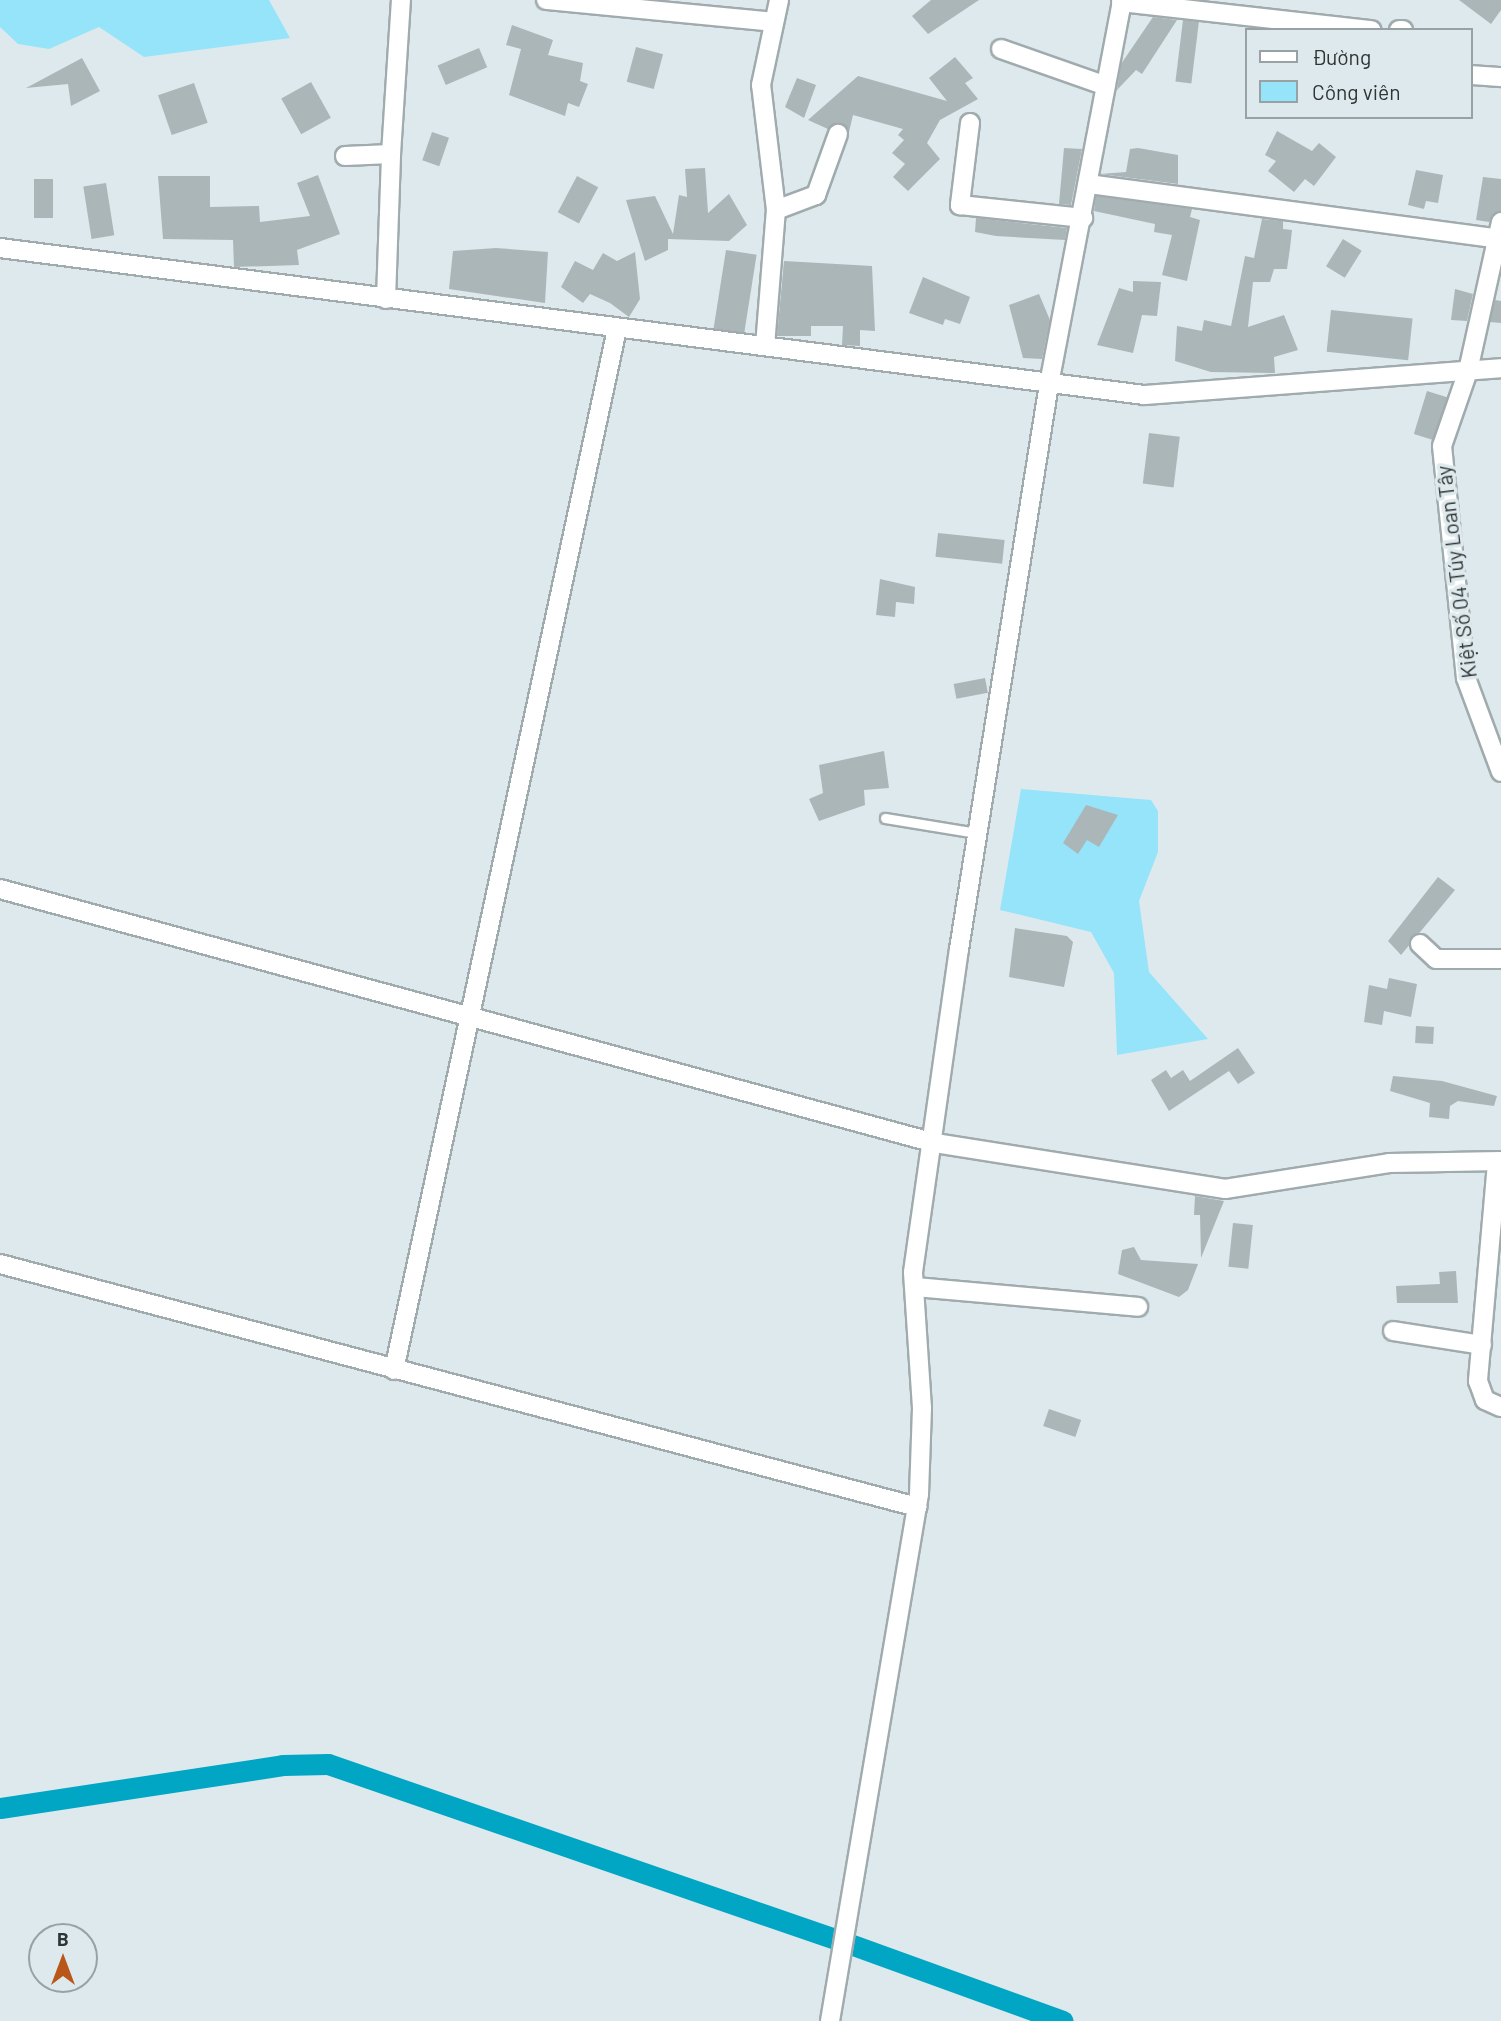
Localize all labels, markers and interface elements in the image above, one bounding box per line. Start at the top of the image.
legend [1246,28,1473,119]
text: Đường [1312,44,1371,69]
text: Công viên [1312,79,1401,104]
street label: Kiệt Số 04 Túy Loan Tây [1430,464,1482,680]
north arrow [28,1923,98,1993]
text: B [57,1927,69,1950]

